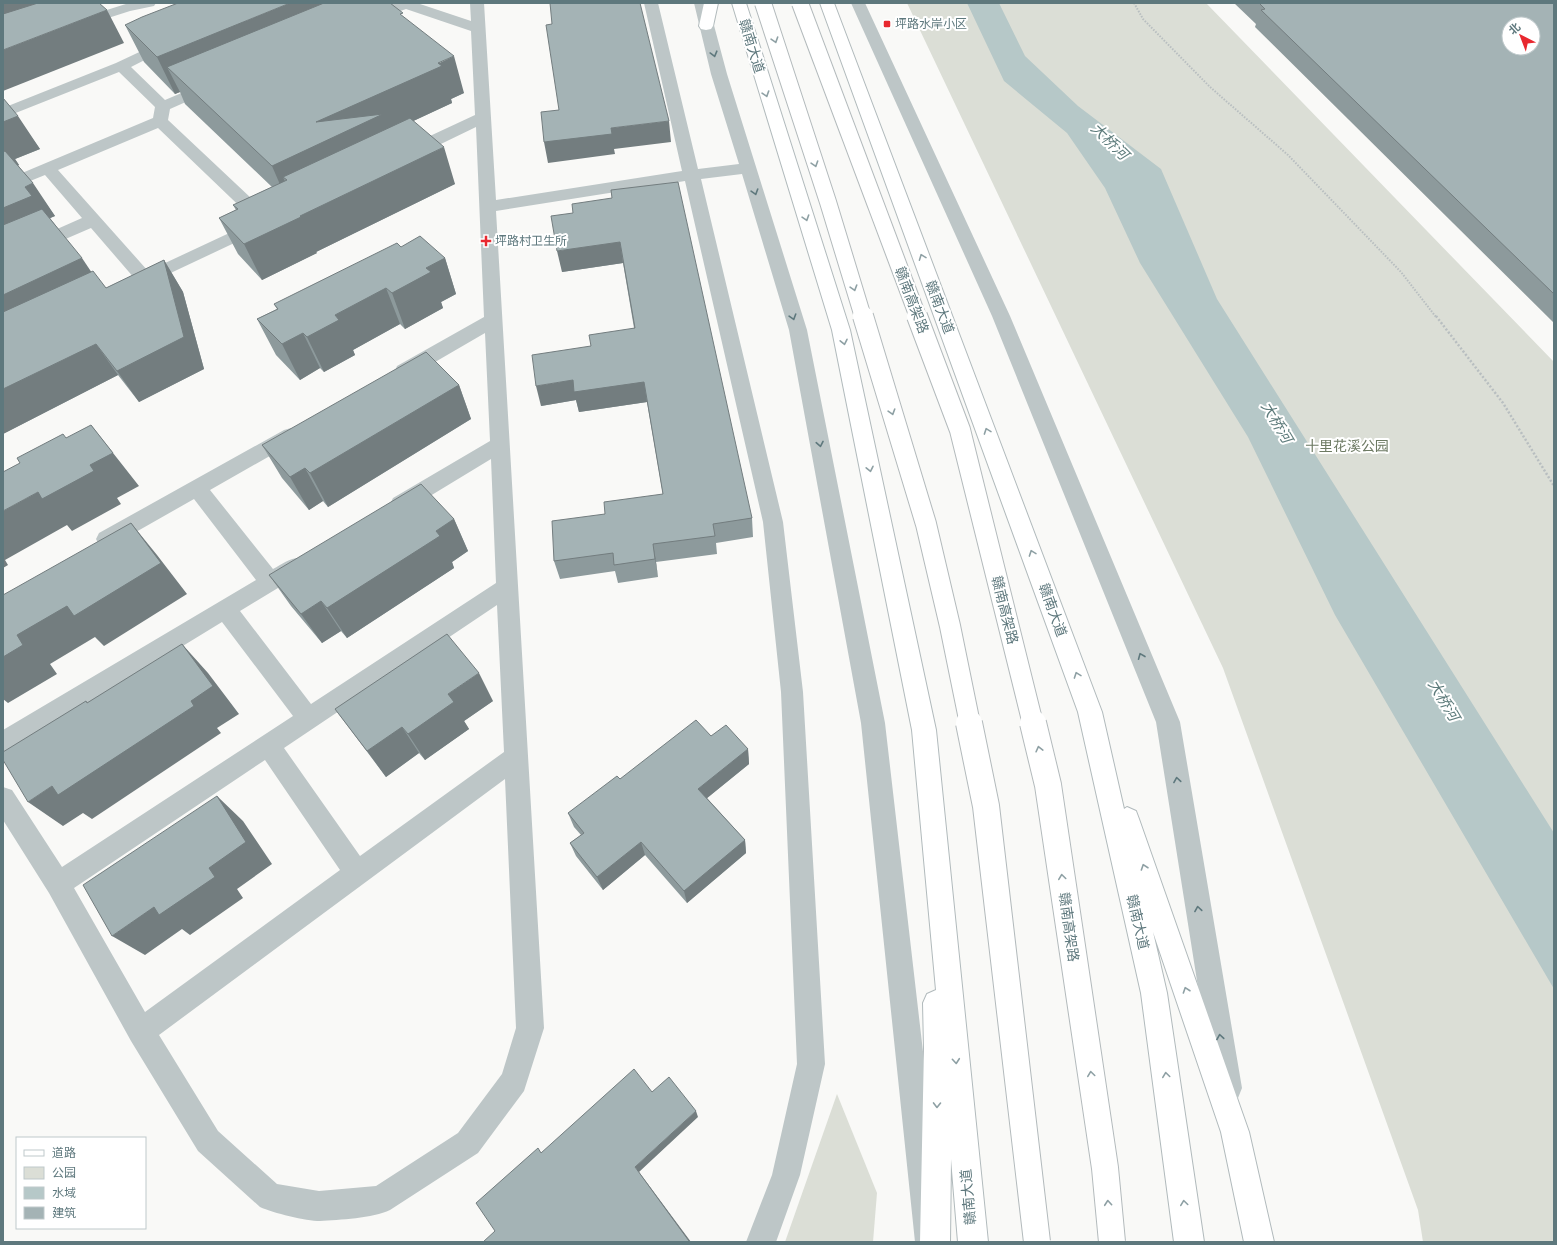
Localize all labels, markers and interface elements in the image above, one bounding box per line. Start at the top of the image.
north arrow [1501,16,1541,56]
street label: 赣南大道 [736,17,768,75]
place label: 坪路水岸小区 [895,17,967,31]
marker: 坪路水岸小区 [882,19,892,29]
text: 北 [1506,20,1522,37]
one-way arrow [770,36,779,43]
one-way arrow [709,51,717,58]
one-way arrow [762,90,770,97]
water label: 大桥河 [1088,119,1134,165]
one-way arrow [811,160,819,167]
one-way arrow [750,189,759,196]
one-way arrow [801,214,810,221]
place label: 坪路村卫生所 [495,234,567,248]
marker: 坪路村卫生所 [480,235,492,247]
one-way arrow [918,254,926,261]
street label: 赣南高架路 [892,264,932,336]
street label: 赣南大道 [922,278,958,336]
one-way arrow [849,284,858,291]
one-way arrow [788,313,797,320]
one-way arrow [839,339,847,345]
water label: 大桥河 [1258,398,1297,448]
one-way arrow [887,408,896,415]
one-way arrow [983,428,991,435]
park label: 十里花溪公园 [1305,438,1389,454]
one-way arrow [815,441,823,447]
one-way arrow [865,466,874,473]
one-way arrow [1028,550,1036,557]
street label: 赣南高架路 [989,574,1021,646]
street label: 赣南大道 [1036,581,1070,639]
one-way arrow [1137,653,1145,660]
one-way arrow [1073,672,1081,679]
water label: 大桥河 [1425,676,1464,726]
one-way arrow [1036,745,1044,752]
one-way arrow [1173,777,1182,784]
one-way arrow [1140,864,1149,871]
one-way arrow [1058,873,1067,880]
street label: 赣南高架路 [1056,891,1082,963]
street label: 赣南大道 [1124,893,1152,951]
one-way arrow [1195,906,1203,912]
one-way arrow [1183,986,1191,993]
one-way arrow [1216,1034,1224,1040]
one-way arrow [951,1058,960,1064]
one-way arrow [1087,1071,1096,1077]
one-way arrow [1162,1072,1171,1078]
one-way arrow [933,1102,941,1108]
legend [16,1137,146,1229]
text: 道路 [52,1146,76,1160]
text: 公园 [52,1166,76,1180]
street label: 赣南大道 [958,1168,978,1226]
text: 水域 [52,1186,76,1200]
one-way arrow [1104,1200,1113,1206]
one-way arrow [1180,1200,1189,1206]
text: 建筑 [52,1206,76,1220]

